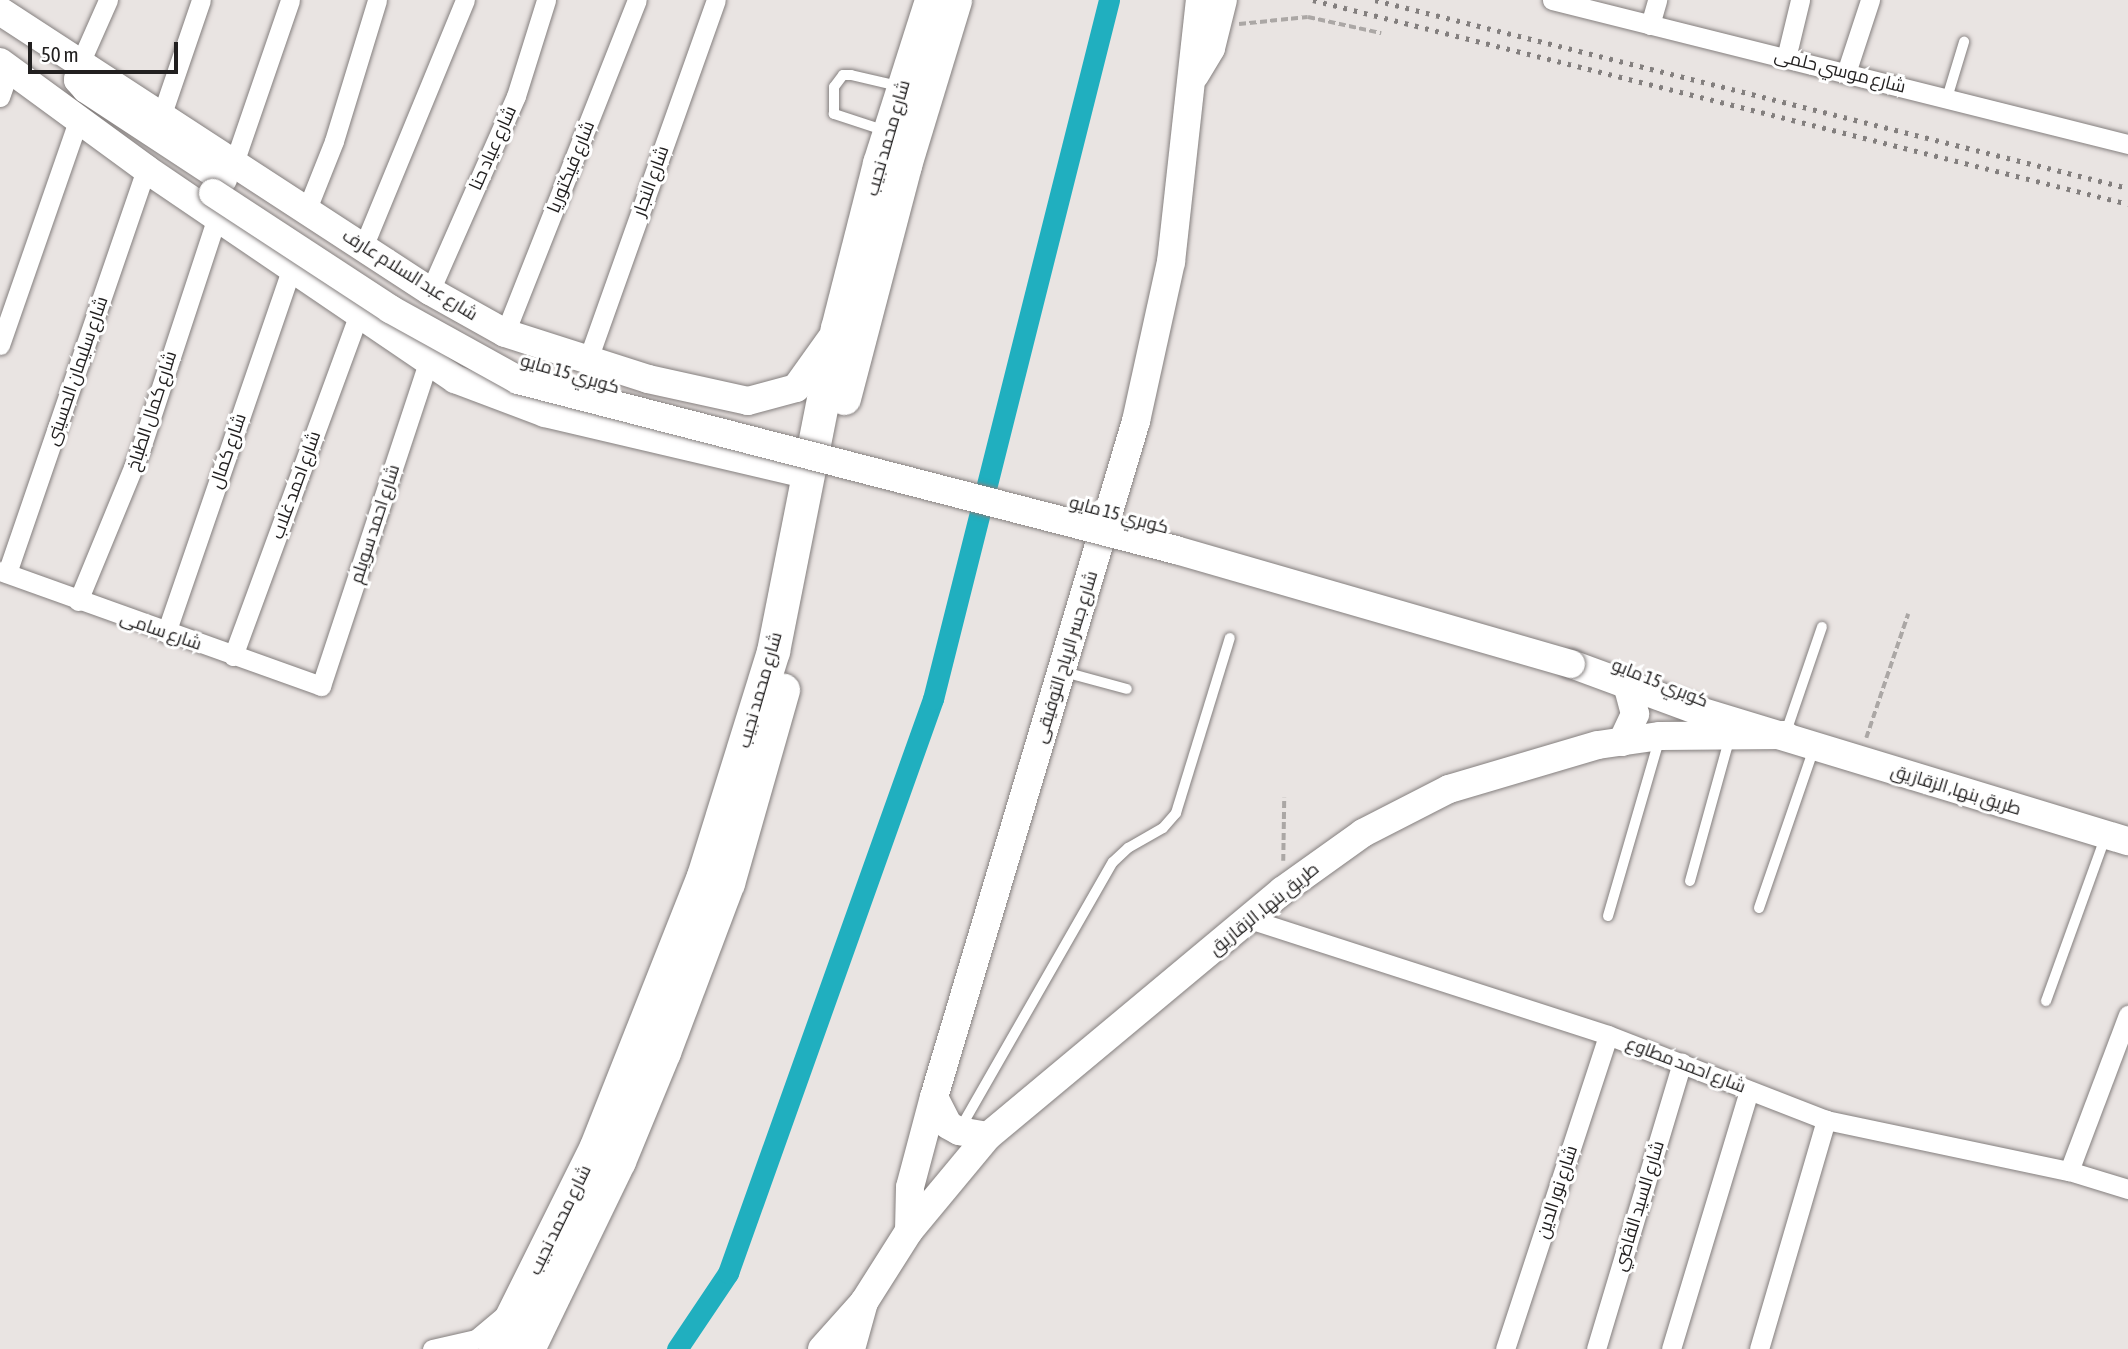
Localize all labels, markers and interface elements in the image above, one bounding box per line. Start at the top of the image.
scale bar [32,28,182,72]
text: 50 m [41,42,79,66]
street label: شارع موسي حلمى [1772,44,1908,98]
street label: شارع محمد نجيب [861,78,915,198]
street label: شارع عياد حنا [465,102,521,194]
street label: شارع فيكتوريا [543,118,599,216]
street label: شارع النجار [628,143,674,219]
street label: شارع عبد السلام عارف [338,225,482,325]
street label: شارع سليمان الحسينى [41,294,113,448]
street label: شارع كمال الطباخ [122,348,182,474]
street label: كوبري 15 مايو [518,350,622,398]
street label: شارع كمال [205,411,251,491]
street label: شارع احمد غلاب [266,428,326,542]
street label: شارع احمد سويلم [346,462,404,586]
street label: كوبري 15 مايو [1067,491,1171,539]
street label: شارع جسر الرياح التوفيقى [1029,568,1103,746]
street label: شارع سامى [117,607,205,655]
street label: شارع محمد نجيب [733,630,787,750]
street label: كوبري 15 مايو [1609,654,1711,712]
street label: طريق بنها, الزقازيق [1888,760,2024,820]
street label: طريق بنها, الزقازيق [1205,858,1323,960]
street label: شارع احمد مطاوع [1623,1032,1749,1098]
street label: شارع السيد القاضي [1609,1138,1669,1274]
street label: شارع نور الدين [1532,1143,1582,1241]
street label: شارع محمد نجيب [524,1161,596,1279]

